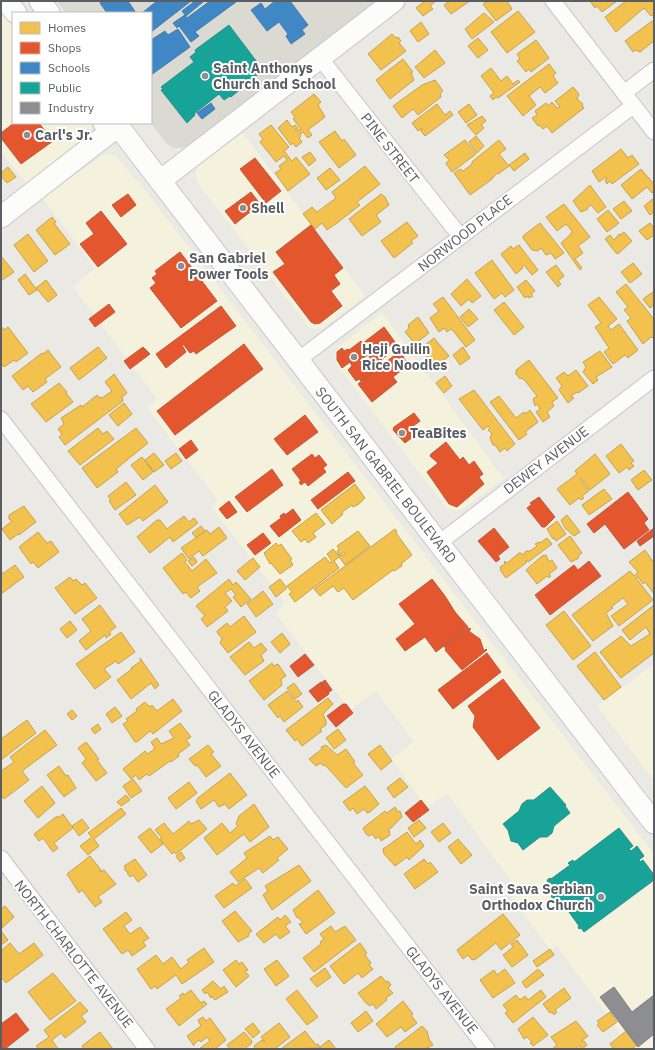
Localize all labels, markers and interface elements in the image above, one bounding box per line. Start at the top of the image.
legend [12,12,152,124]
text: Homes [48,20,86,35]
text: Shops [48,40,81,55]
place label: Saint Anthonys Church and School [213,59,336,93]
text: Schools [48,60,91,75]
marker: Saint Anthonys Church and School [200,71,210,81]
text: Public [48,80,81,95]
text: Industry [48,100,94,115]
street label: PINE STREET [357,109,423,187]
place label: Carl's Jr. [35,126,93,144]
marker: Carl's Jr. [22,130,32,140]
street label: NORWOOD PLACE [414,190,516,276]
place label: Shell [251,199,284,217]
marker: Shell [238,203,248,213]
place label: San Gabriel Power Tools [189,249,268,283]
marker: San Gabriel Power Tools [176,261,186,271]
place label: Heji Guilin Rice Noodles [362,340,447,374]
marker: Heji Guilin Rice Noodles [349,352,359,362]
street label: SOUTH SAN GABRIEL BOULEVARD [312,383,460,567]
street label: DEWEY AVENUE [500,422,592,498]
place label: TeaBites [410,424,467,442]
marker: TeaBites [397,428,407,438]
street label: GLADYS AVENUE [204,686,284,782]
street label: NORTH CHARLOTTE AVENUE [11,876,137,1032]
place label: Saint Sava Serbian Orthodox Church [469,880,593,914]
marker: Saint Sava Serbian Orthodox Church [596,892,606,902]
street label: GLADYS AVENUE [402,942,482,1038]

